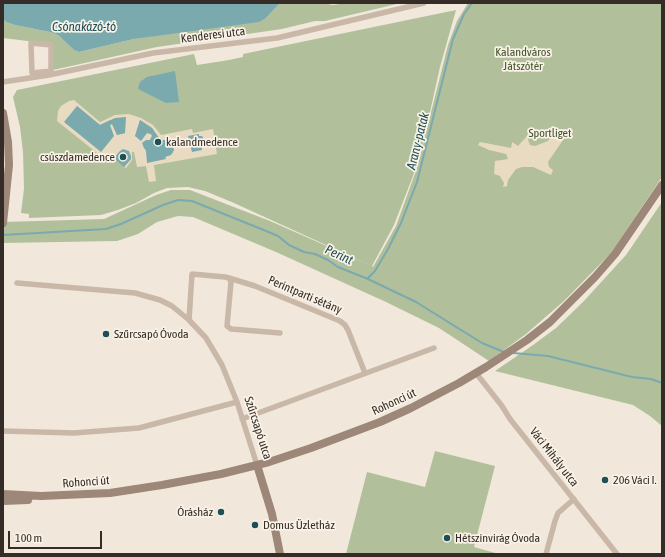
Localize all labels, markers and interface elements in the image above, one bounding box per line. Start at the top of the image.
water label: Csónakázó-tó [52,19,116,35]
street label: Kenderesi utca [180,24,246,46]
park label: Kalandváros Játszótér [495,45,551,73]
water label: Arany-patak [403,111,433,171]
park label: Sportliget [528,126,572,140]
place label: kalandmedence [166,135,238,149]
marker: kalandmedence [153,137,163,147]
place label: csúszdamedence [40,150,115,164]
marker: csúszdamedence [118,152,128,162]
water label: Perint [323,242,355,268]
street label: Perintparti sétány [266,273,344,317]
place label: Szűrcsapó Óvoda [114,327,189,341]
marker: Szűrcsapó Óvoda [101,329,111,339]
street label: Rohonci út [370,386,418,418]
street label: Szűrcsapó utca [241,395,275,461]
street label: Váci Mihály utca [526,425,582,489]
street label: Rohonci út [62,473,110,491]
place label: 206 Váci I. [613,473,657,487]
marker: 206 Váci I. [600,475,610,485]
place label: Órásház [177,505,213,519]
marker: Órásház [216,507,226,517]
place label: Domus Üzletház [263,518,335,532]
marker: Domus Üzletház [250,520,260,530]
scale bar [10,523,104,549]
text: 100 m [15,531,42,545]
place label: Hétszínvirág Óvoda [455,531,540,545]
marker: Hétszínvirág Óvoda [442,533,452,543]

